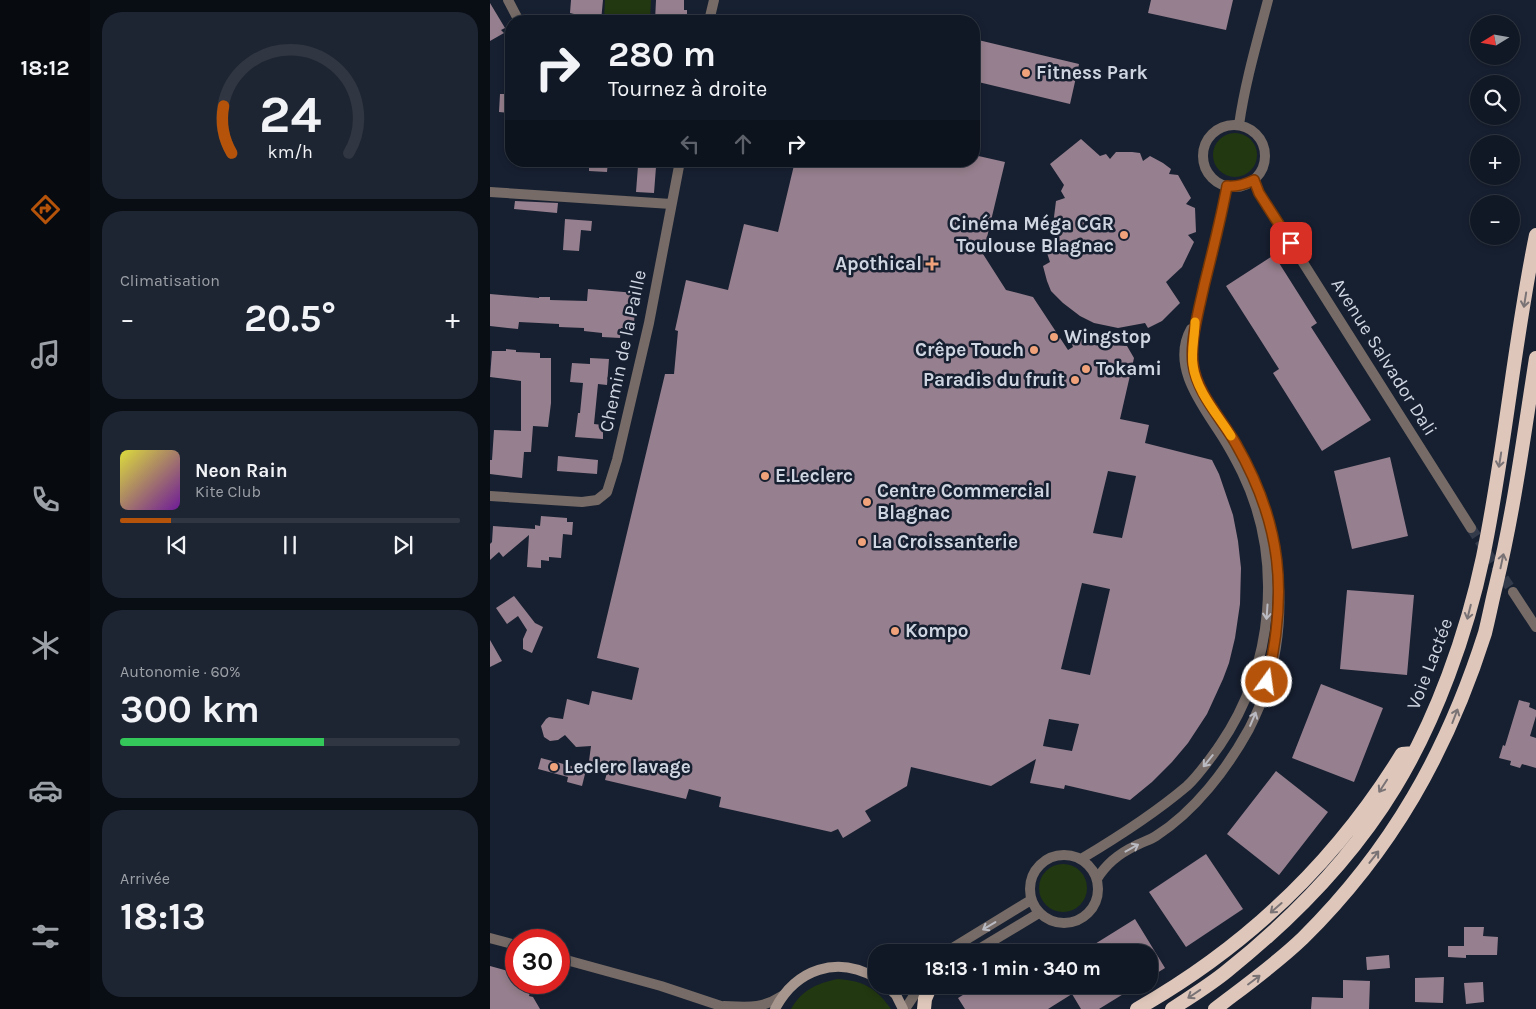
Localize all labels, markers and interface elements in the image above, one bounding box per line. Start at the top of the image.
north arrow [1470,15,1520,65]
map controls [1470,15,1520,245]
text: 280 m [608,34,716,75]
icon: right [525,35,590,100]
text: 18:12 [20,55,70,81]
place label: Fitness Park [1036,62,1148,84]
marker: Fitness Park [1020,67,1032,79]
button: search [1470,75,1520,125]
text: Tournez à droite [608,76,767,102]
text: 24 [259,84,321,145]
icon: left [676,130,704,158]
icon: ahead [729,130,757,158]
icon: right [782,130,810,158]
button: + [1470,135,1520,185]
text: km/h [267,142,313,163]
icon: directions [28,192,63,227]
button: − [1470,195,1520,245]
place label: Cinéma Méga CGR Toulouse Blagnac [949,213,1114,257]
pin [1270,222,1312,264]
marker: Cinéma Méga CGR Toulouse Blagnac [1118,229,1130,241]
icon: arrive [1277,229,1305,257]
place label: Apothical [835,253,922,275]
marker: Apothical [926,258,938,270]
street label: Chemin de la Paille [595,268,651,434]
text: Climatisation [120,271,220,290]
street label: Avenue Salvador Dali [1327,274,1441,440]
one-way arrow [1520,292,1530,308]
text: 20.5° [244,296,336,341]
text: − [120,302,135,335]
text: + [445,302,460,335]
place label: Wingstop [1064,326,1151,348]
marker: Wingstop [1048,331,1060,343]
icon: music [28,337,63,372]
place label: Crêpe Touch [915,339,1024,361]
marker: Crêpe Touch [1028,344,1040,356]
place label: Tokami [1096,358,1162,380]
marker: Tokami [1080,363,1092,375]
place label: Paradis du fruit [923,369,1065,391]
marker: Paradis du fruit [1069,374,1081,386]
one-way arrow [1494,452,1504,468]
text: Neon Rain [195,460,288,482]
place label: E.Leclerc [775,465,853,487]
marker: E.Leclerc [759,470,771,482]
place label: Centre Commercial Blagnac [877,480,1050,524]
icon: phone [28,482,63,517]
text: Kite Club [195,482,261,501]
marker: Centre Commercial Blagnac [861,496,873,508]
icon: previous [163,531,191,559]
icon: pause [276,531,304,559]
icon: next [389,531,417,559]
place label: La Croissanterie [872,531,1018,553]
marker: La Croissanterie [856,536,868,548]
one-way arrow [1497,554,1507,570]
one-way arrow [1262,604,1271,620]
one-way arrow [1464,604,1473,620]
street label: Voie Lactée [1402,615,1458,713]
place label: Kompo [905,620,969,642]
marker: Kompo [889,625,901,637]
icon: climate [28,628,63,663]
position arrow [1240,655,1292,707]
text: Autonomie · 60% [120,662,241,681]
text: 300 km [120,687,260,732]
one-way arrow [1451,709,1460,725]
one-way arrow [1248,712,1258,727]
one-way arrow [1203,754,1214,767]
place label: Leclerc lavage [564,756,691,778]
marker: Leclerc lavage [548,761,560,773]
icon: car [28,773,63,808]
one-way arrow [1377,779,1388,793]
one-way arrow [1125,842,1139,852]
one-way arrow [1368,850,1379,863]
text: Arrivée [120,869,170,888]
text: 18:13 [120,894,206,939]
one-way arrow [1270,902,1283,913]
icon: filters [28,919,63,954]
one-way arrow [983,921,997,931]
speed limit sign: 30 [505,929,570,994]
text: 18:13 · 1 min · 340 m [925,958,1101,980]
one-way arrow [1247,975,1261,985]
one-way arrow [1187,989,1201,999]

